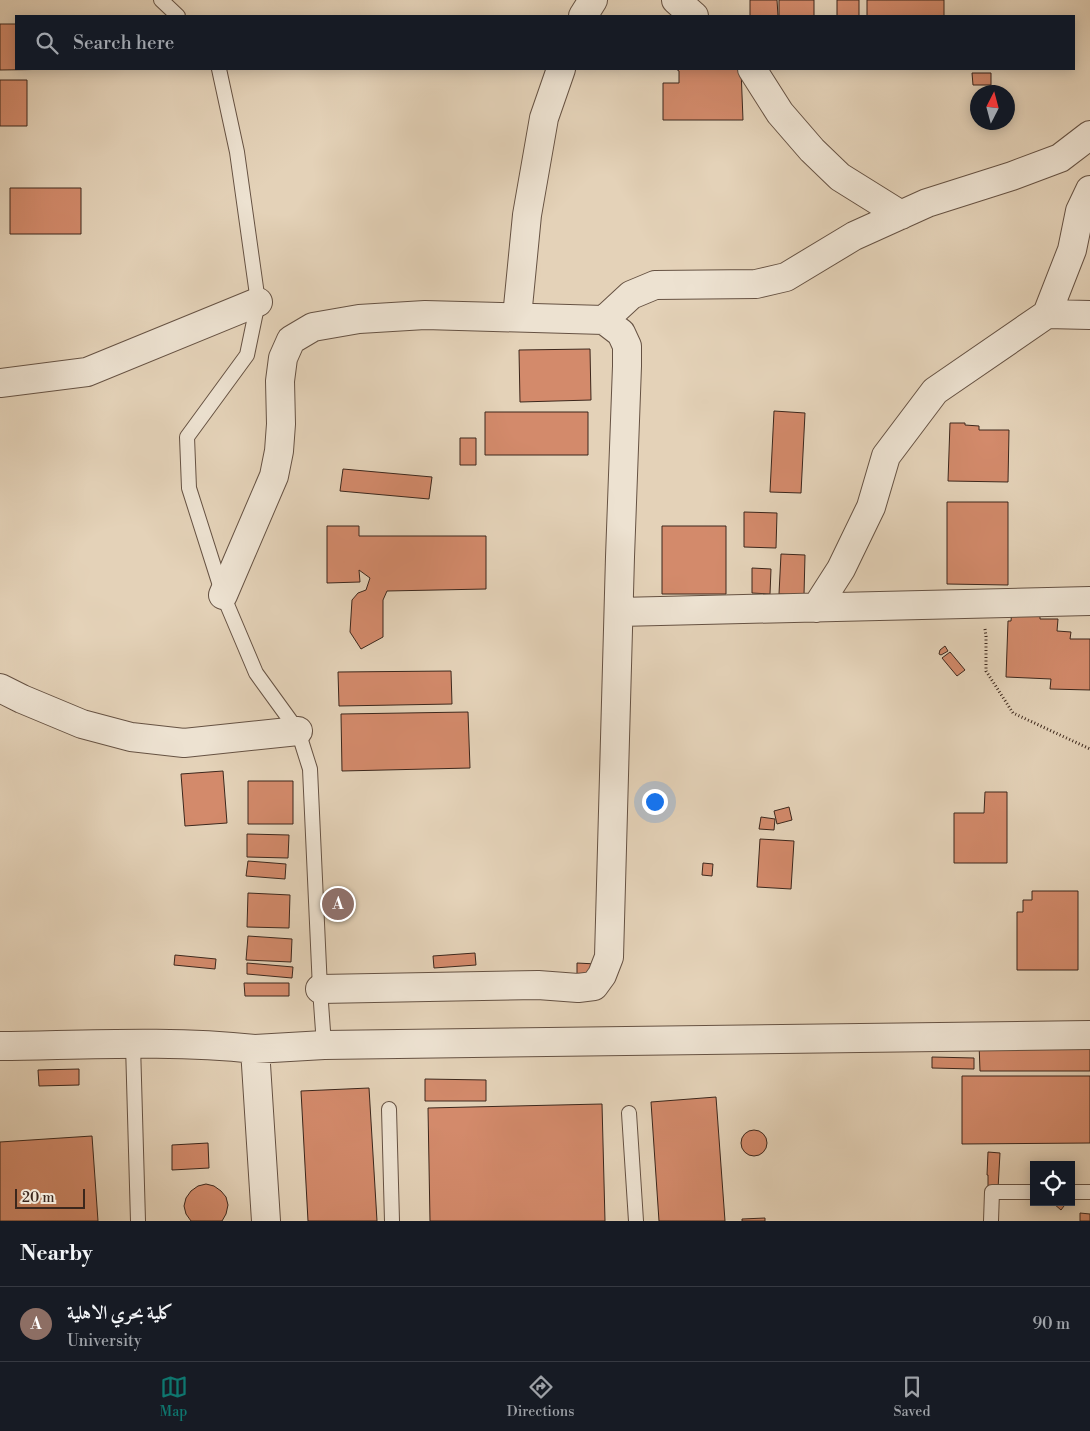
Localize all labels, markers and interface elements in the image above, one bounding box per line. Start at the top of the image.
search box [15,15,1075,70]
icon: search [33,29,61,57]
text: Search here [73,31,174,55]
north arrow [970,85,1015,130]
your location [642,789,668,815]
pin: A [322,885,354,923]
map controls [1030,1161,1075,1206]
button: locate [1030,1161,1075,1206]
scale bar [15,1186,85,1209]
text: 20 m [22,1189,54,1207]
text: Nearby [20,1241,93,1267]
text: كلية بحري الاهلية [67,1301,173,1325]
text: A [30,1314,42,1334]
text: 90 m [1032,1314,1070,1334]
text: University [67,1331,141,1351]
tab: Map [160,1373,188,1421]
tab: Directions [507,1373,574,1421]
tab: Saved [894,1373,930,1421]

